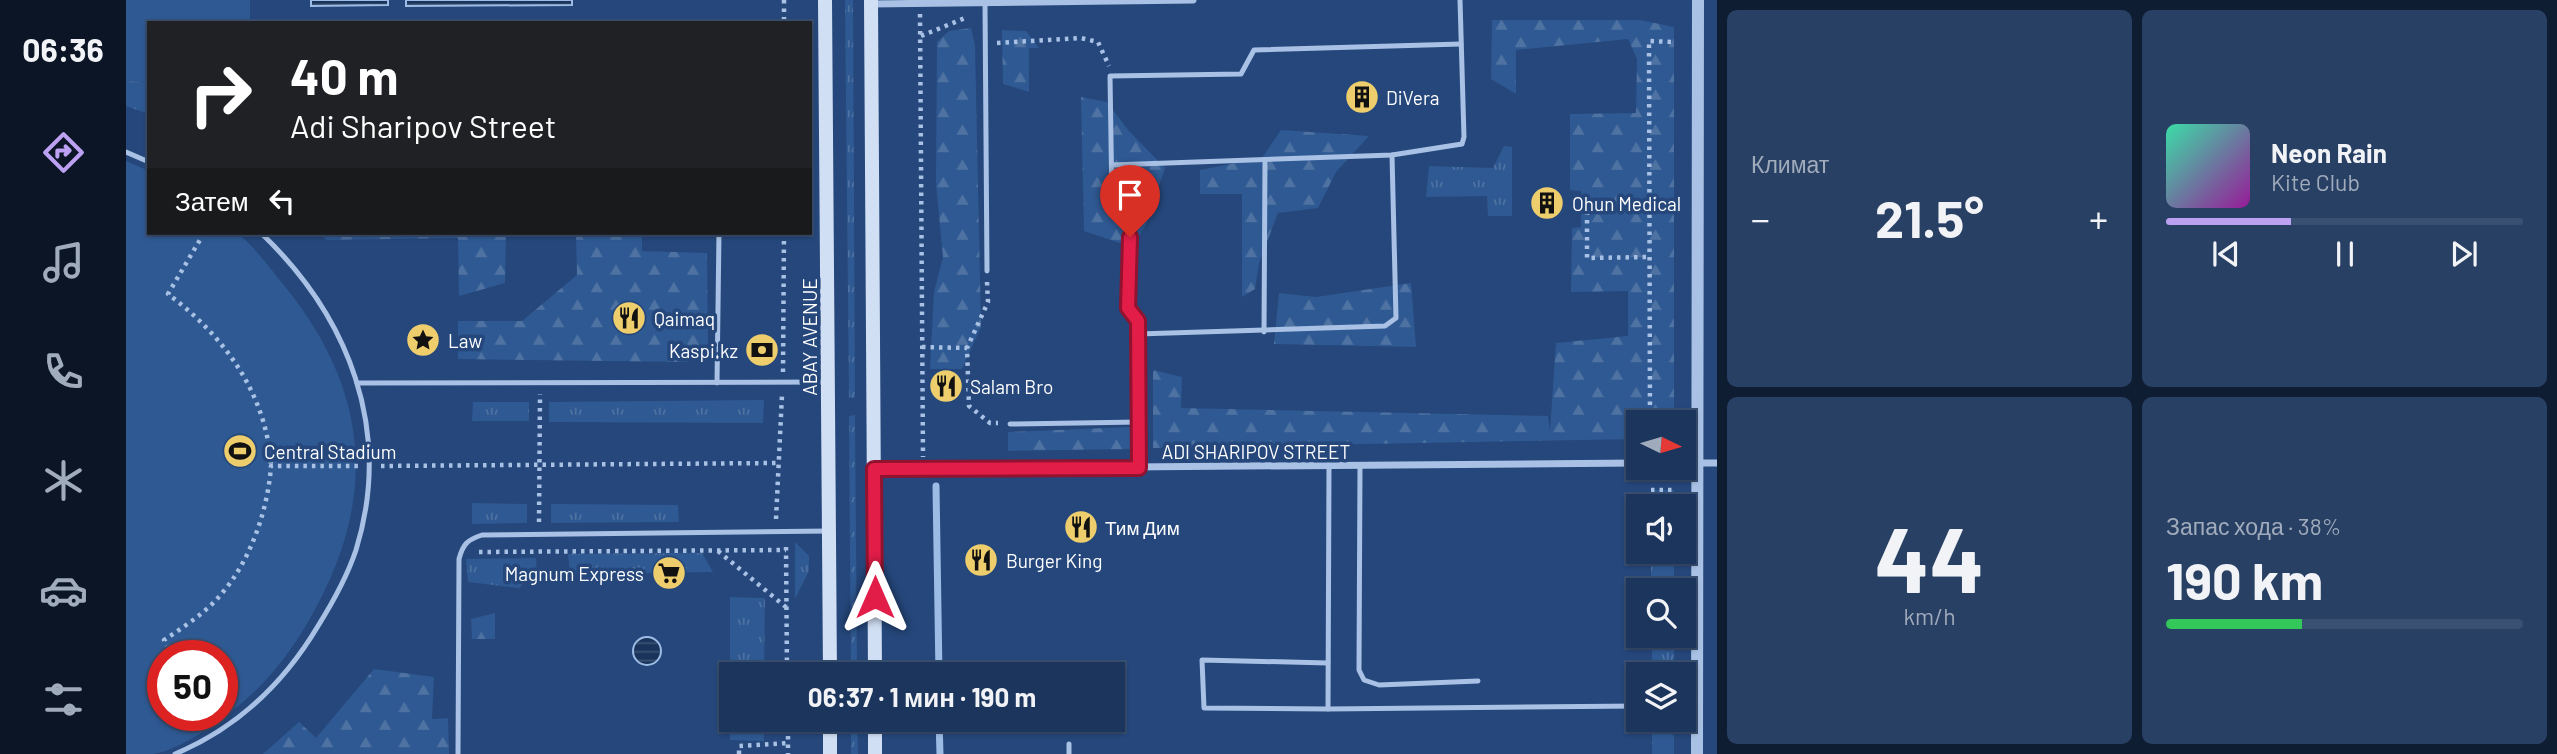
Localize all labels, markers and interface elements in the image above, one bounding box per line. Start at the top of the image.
text: 06:36 [22,30,104,68]
text: 40 m [290,46,398,105]
icon: right [175,49,266,140]
building icon: DiVera [1343,78,1381,116]
place label: DiVera [1386,86,1440,109]
text: Adi Sharipov Street [290,106,556,144]
icon: directions [39,128,88,177]
text: Neon Rain [2271,137,2387,168]
text: Климат [1751,150,1829,178]
pin [1100,165,1160,237]
text: Kite Club [2271,168,2360,196]
icon: arrive [1111,176,1149,214]
icon: left [263,182,301,220]
building icon: Ohun Medical [1528,184,1566,222]
text: Затем [175,185,249,216]
text: 21.5° [1875,186,1984,248]
place label: Ohun Medical [1572,192,1681,215]
text: − [1751,195,1770,241]
text: + [2089,195,2108,241]
icon: previous [2207,235,2245,273]
icon: pause [2326,235,2364,273]
icon: next [2445,235,2483,273]
icon: music [39,238,88,287]
street label: ABAY AVENUE [798,278,821,396]
restaurant icon: Qaimaq [610,299,648,337]
place label: Qaimaq [654,307,715,330]
place icon: Law [404,321,442,359]
place label: Law [448,329,482,352]
bank icon: Kaspi.kz [743,331,781,369]
place label: Kaspi.kz [669,339,738,362]
icon: phone [39,347,88,396]
restaurant icon: Salam Bro [927,367,965,405]
place label: Salam Bro [970,375,1053,398]
north arrow [1626,410,1696,480]
map controls [1626,410,1696,732]
sports icon: Central Stadium [221,432,259,470]
place label: Central Stadium [264,440,396,463]
street label: ADI SHARIPOV STREET [1162,440,1350,463]
icon: climate [39,456,88,505]
button: sound [1626,494,1696,564]
text: 44 [1874,502,1985,611]
restaurant icon: Тим Дим [1062,508,1100,546]
text: Запас хода · 38% [2166,512,2341,540]
place label: Тим Дим [1105,516,1180,539]
restaurant icon: Burger King [962,541,1000,579]
text: 190 km [2166,548,2323,610]
place label: Burger King [1006,549,1102,572]
supermarket icon: Magnum Express [650,554,688,592]
position arrow [838,560,912,634]
place label: Magnum Express [505,562,644,585]
icon: car [39,566,88,615]
button: search [1626,578,1696,648]
text: km/h [1903,602,1956,630]
speed limit sign: 50 [147,640,238,731]
button: layers [1626,662,1696,732]
icon: filters [39,675,88,724]
text: 06:37 · 1 мин · 190 m [808,681,1036,712]

